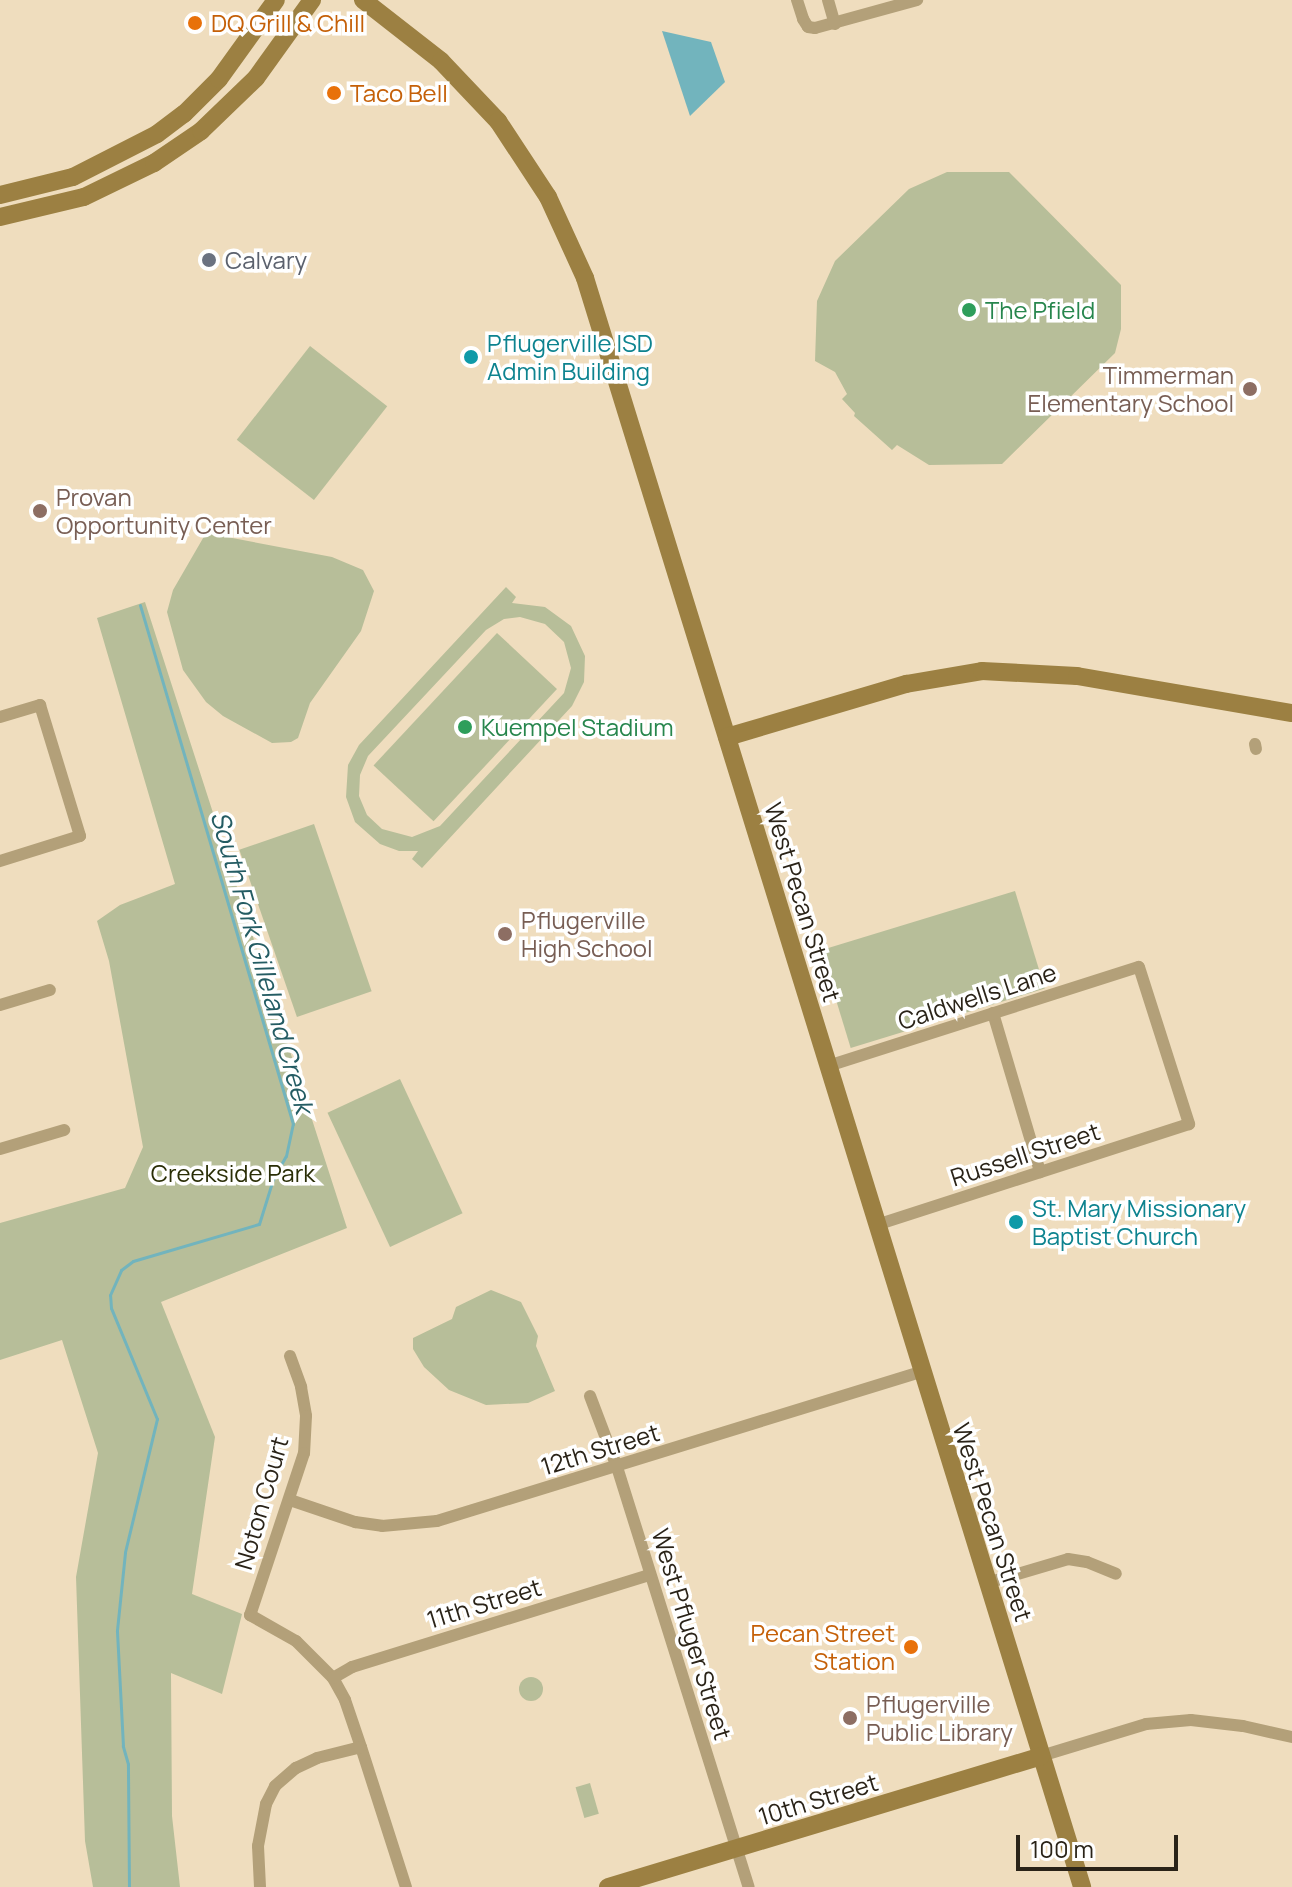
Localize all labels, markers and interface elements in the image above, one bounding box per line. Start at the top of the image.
place label: DQ Grill & Chill [211,9,365,37]
marker: DQ Grill & Chill [186,14,204,32]
place label: Taco Bell [350,79,448,107]
marker: Taco Bell [325,84,343,102]
place label: Calvary [225,246,307,274]
marker: Calvary [200,251,218,269]
place label: The Pfield [985,296,1095,324]
marker: The Pfield [960,301,978,319]
place label: Pflugerville ISD Admin Building [487,329,653,385]
marker: Pflugerville ISD Admin Building [462,348,480,366]
place label: Timmerman Elementary School [1028,361,1234,417]
marker: Timmerman Elementary School [1241,380,1259,398]
place label: Provan Opportunity Center [56,483,272,539]
marker: Provan Opportunity Center [31,502,49,520]
place label: Kuempel Stadium [481,713,673,741]
marker: Kuempel Stadium [456,718,474,736]
street label: West Pecan Street [759,799,847,1005]
water label: South Fork Gilleland Creek [204,807,320,1117]
place label: Pflugerville High School [521,906,653,962]
marker: Pflugerville High School [496,925,514,943]
street label: Caldwells Lane [894,957,1060,1035]
street label: Russell Street [947,1116,1103,1192]
park label: Creekside Park [151,1159,315,1187]
place label: St. Mary Missionary Baptist Church [1032,1194,1246,1250]
marker: St. Mary Missionary Baptist Church [1007,1213,1025,1231]
street label: 12th Street [537,1417,663,1481]
street label: West Pecan Street [947,1419,1039,1625]
street label: Noton Court [228,1433,294,1573]
street label: West Pfluger Street [646,1525,738,1743]
street label: 11th Street [423,1572,545,1634]
place label: Pecan Street Station [750,1619,895,1675]
marker: Pecan Street Station [902,1638,920,1656]
place label: Pflugerville Public Library [866,1690,1013,1746]
marker: Pflugerville Public Library [841,1709,859,1727]
street label: 10th Street [755,1767,881,1831]
scale bar [1020,1819,1182,1869]
text: 100 m [1030,1832,1094,1865]

